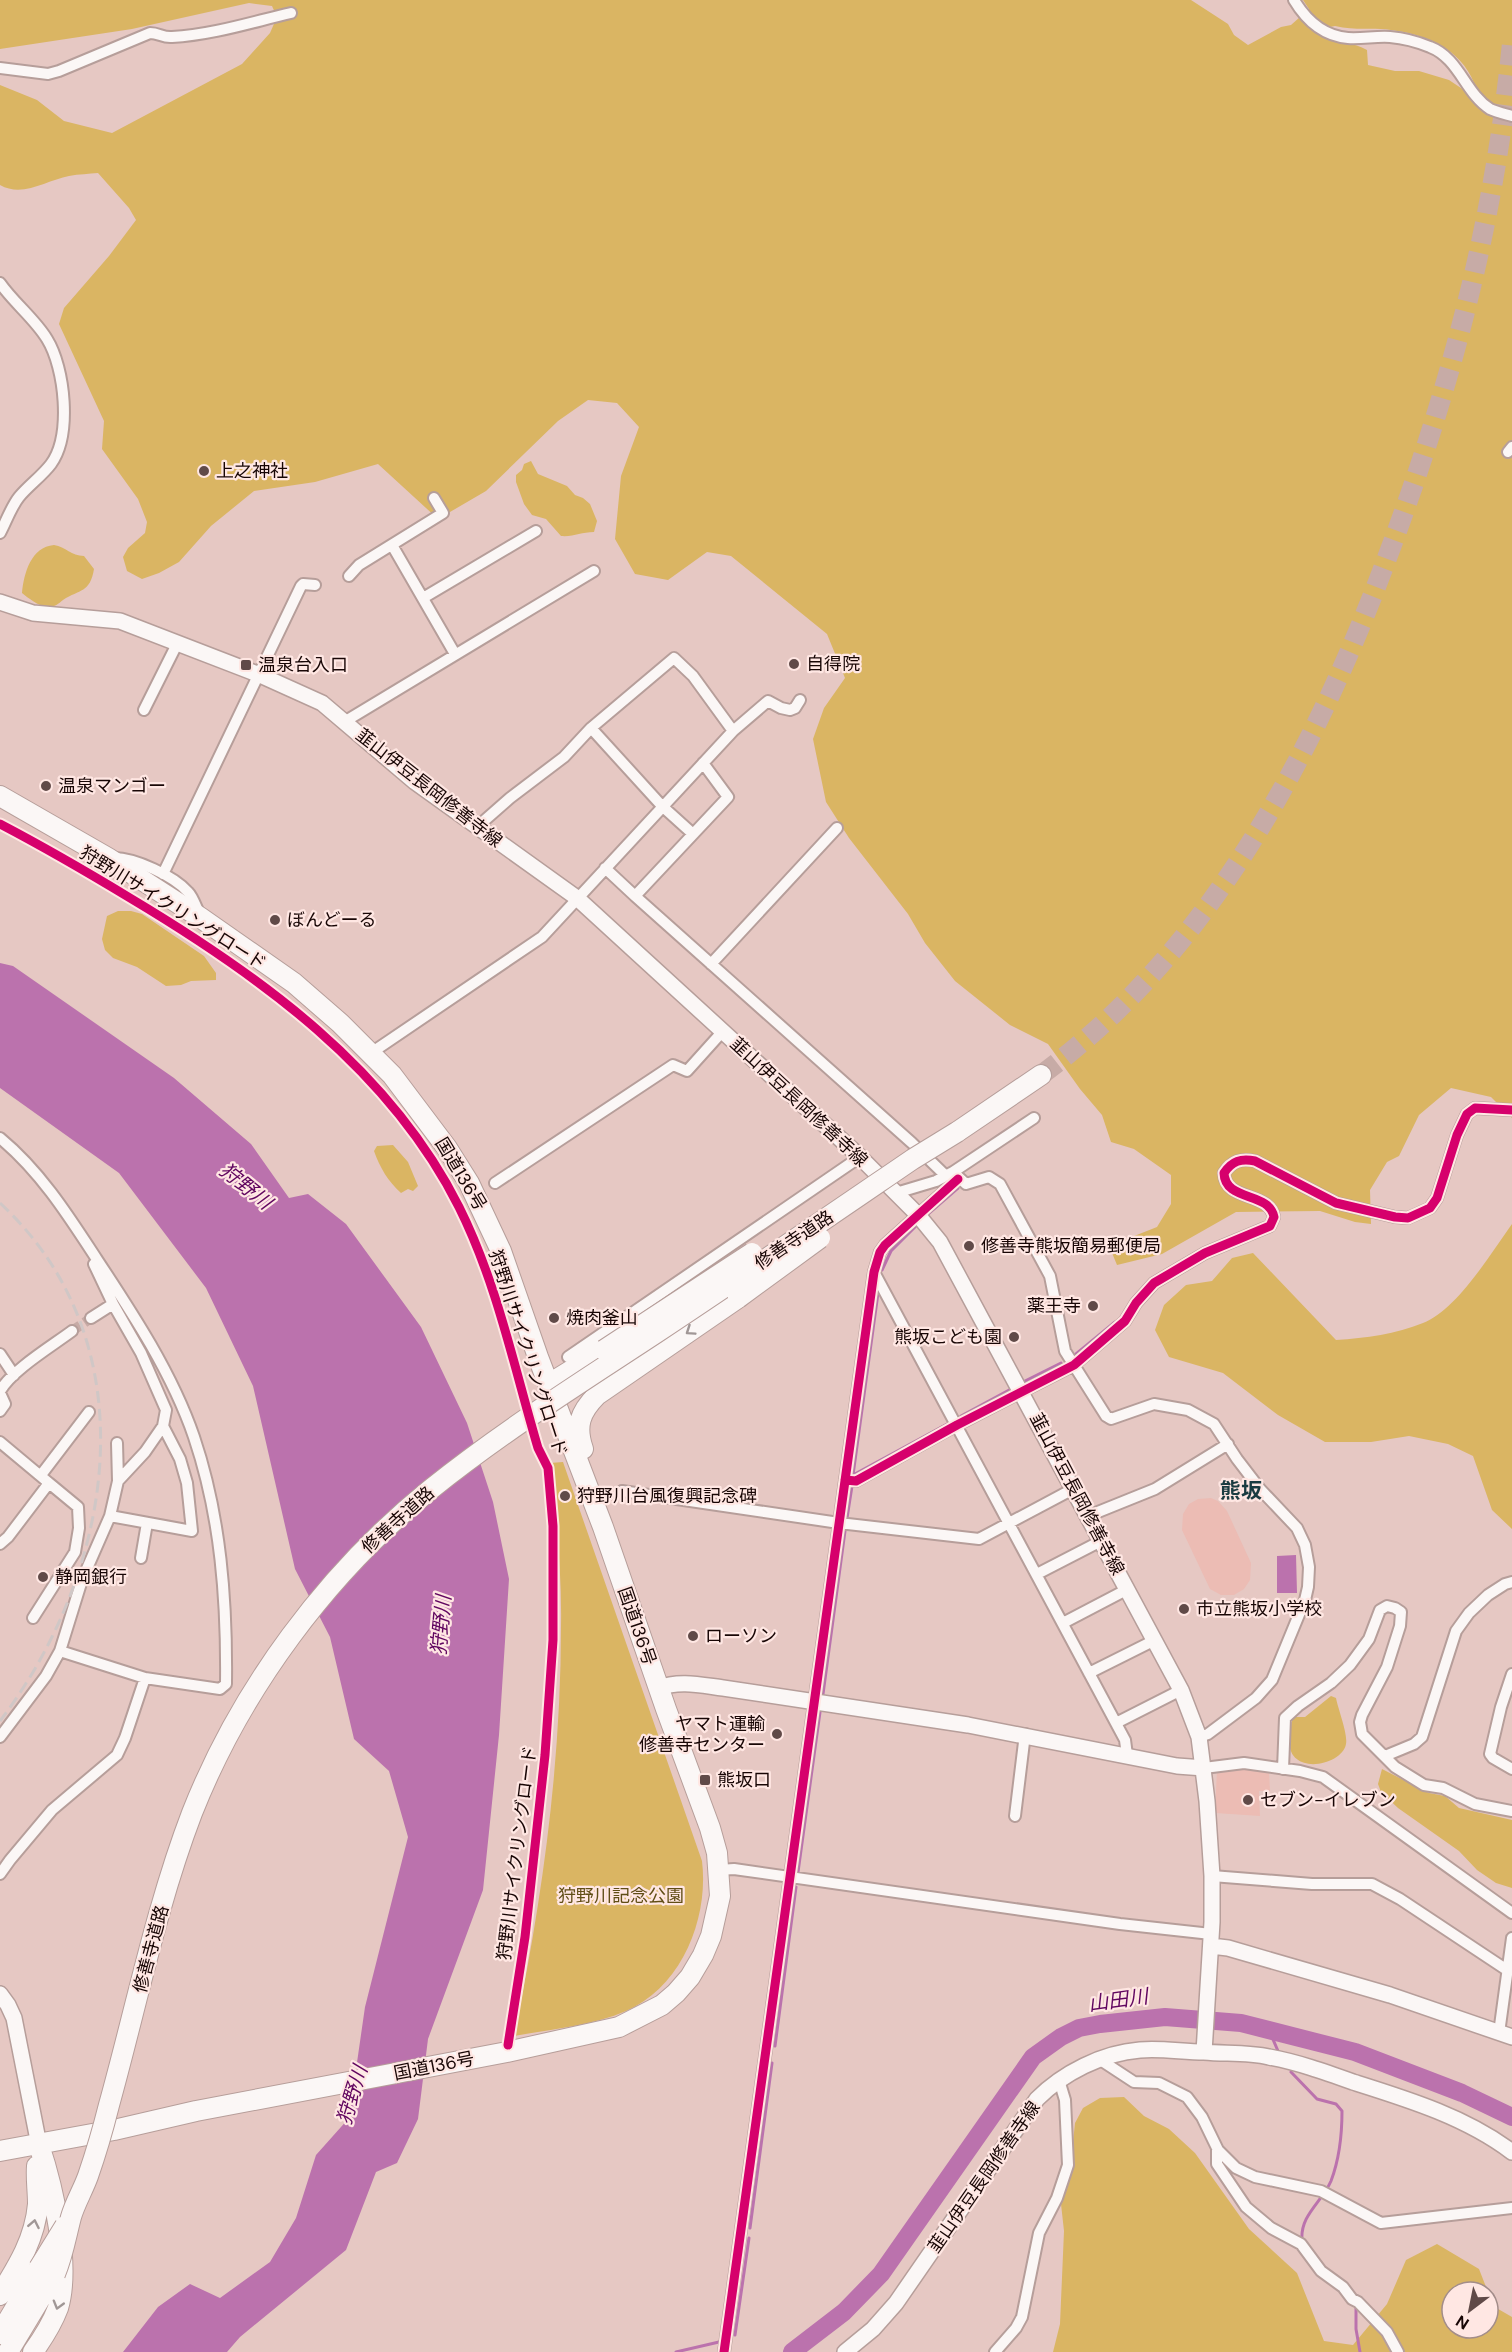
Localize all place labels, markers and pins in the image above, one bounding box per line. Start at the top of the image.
place label: 上之神社 [216,459,288,483]
marker: 上之神社 [197,464,211,478]
place label: 自得院 [806,652,860,676]
place label: 温泉台入口 [258,653,348,677]
marker: 自得院 [787,657,801,671]
marker: 温泉台入口 [239,658,253,672]
place label: 温泉マンゴー [58,774,166,798]
marker: 温泉マンゴー [39,779,53,793]
place label: ぼんどーる [287,908,376,932]
marker: ぼんどーる [268,913,282,927]
place label: 修善寺熊坂簡易郵便局 [981,1234,1161,1258]
marker: 修善寺熊坂簡易郵便局 [962,1239,976,1253]
place label: 薬王寺 [1027,1294,1081,1318]
marker: 薬王寺 [1086,1299,1100,1313]
place label: 焼肉釜山 [566,1306,638,1330]
marker: 焼肉釜山 [547,1311,561,1325]
place label: 熊坂こども園 [894,1325,1002,1349]
marker: 熊坂こども園 [1007,1330,1021,1344]
place label: 狩野川台風復興記念碑 [577,1484,757,1508]
marker: 狩野川台風復興記念碑 [558,1489,572,1503]
place label: 静岡銀行 [55,1565,127,1589]
marker: 静岡銀行 [36,1570,50,1584]
place label: 市立熊坂小学校 [1196,1597,1322,1621]
marker: 市立熊坂小学校 [1177,1602,1191,1616]
place label: ローソン [705,1624,777,1648]
marker: ローソン [686,1629,700,1643]
place label: ヤマト運輸 修善寺センター [639,1712,765,1757]
marker: ヤマト運輸 修善寺センター [770,1727,784,1741]
place label: 熊坂口 [717,1768,771,1792]
marker: 熊坂口 [698,1773,712,1787]
place label: セブン-イレブン [1260,1788,1396,1812]
marker: セブン-イレブン [1241,1793,1255,1807]

